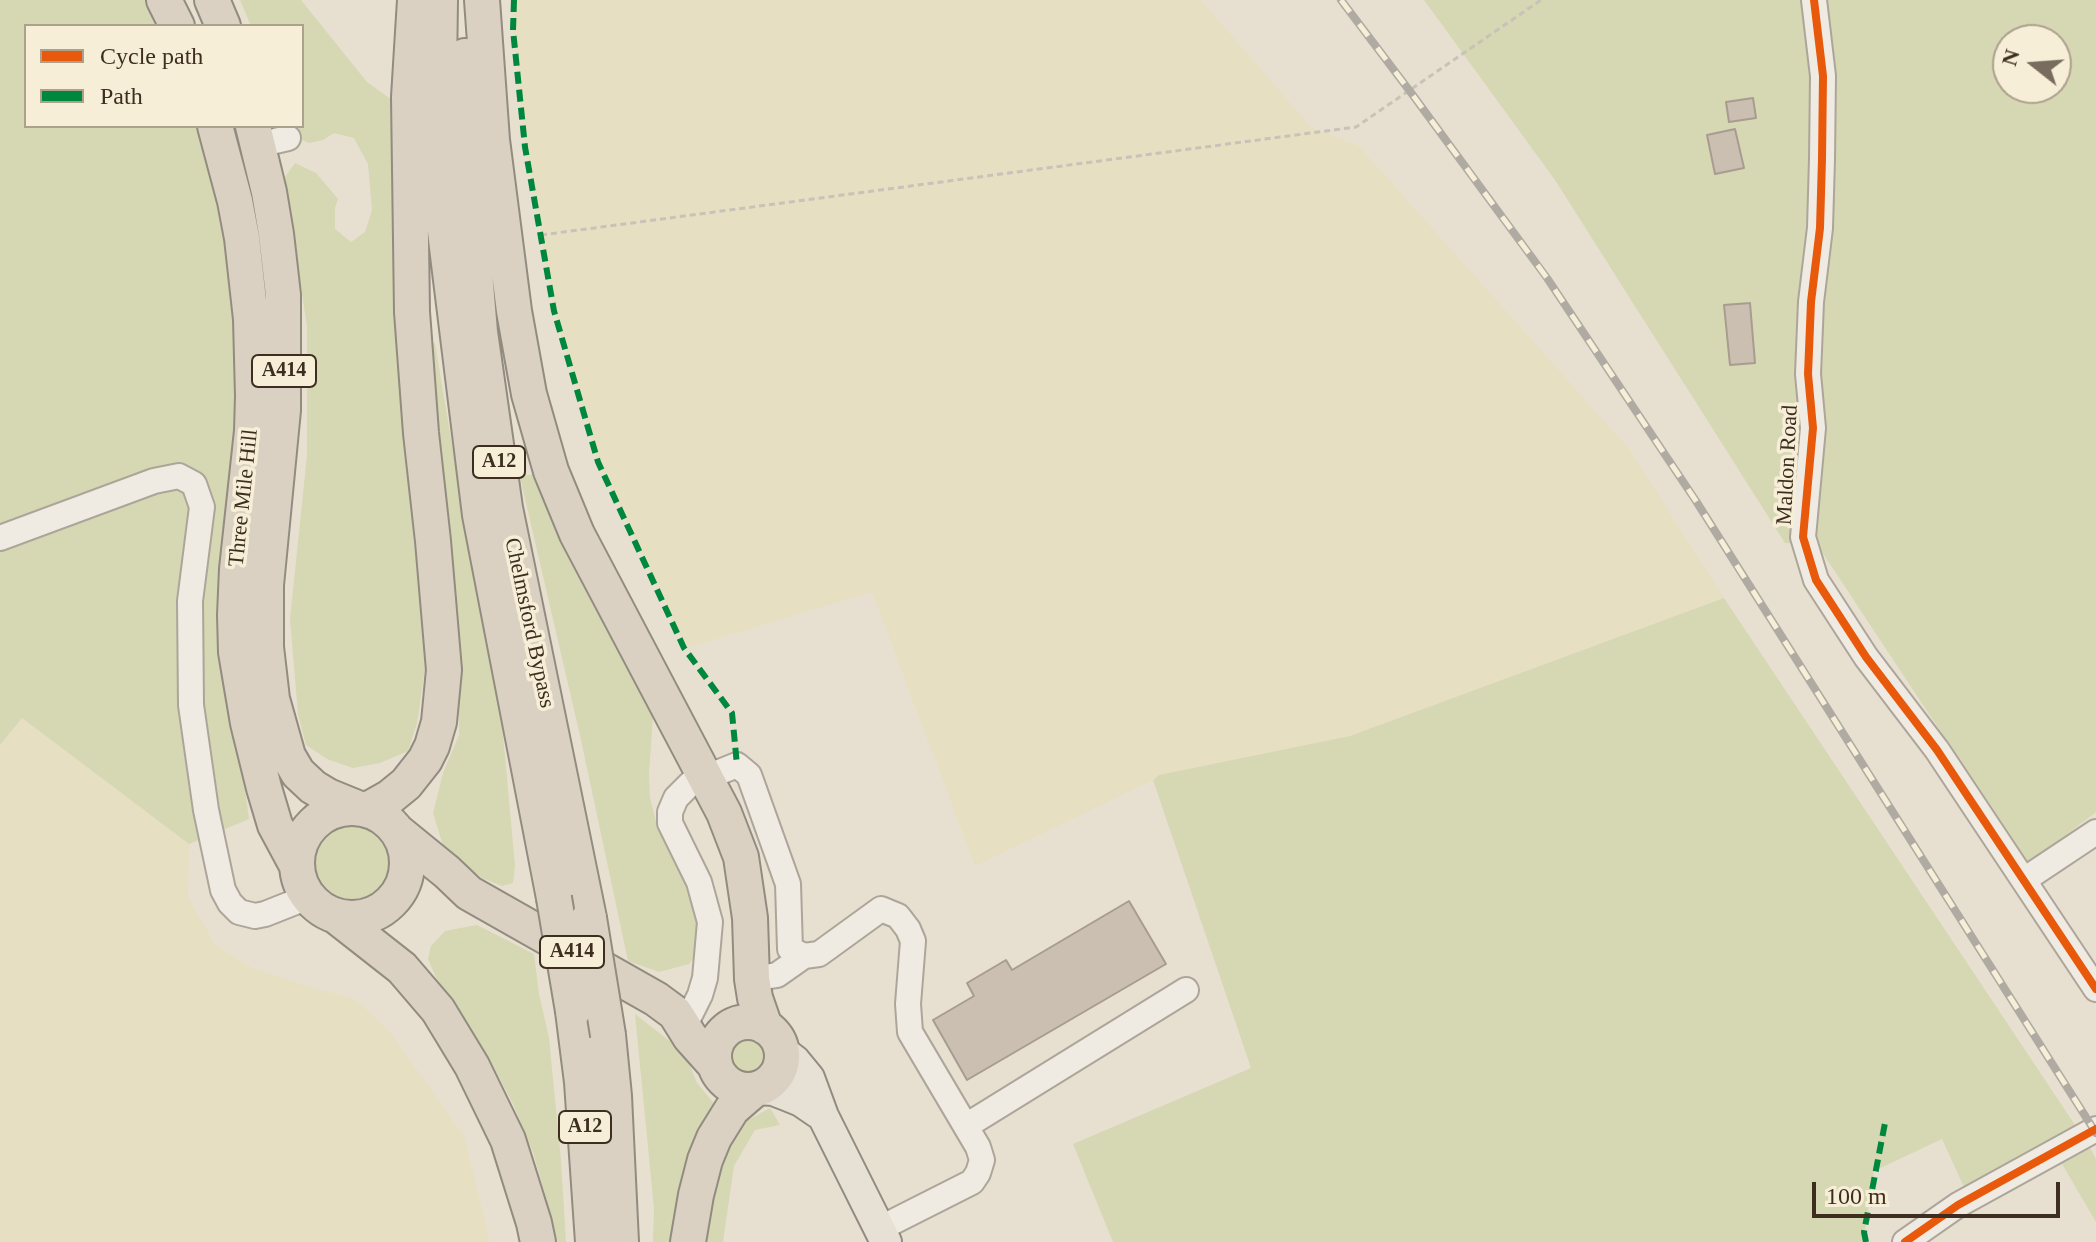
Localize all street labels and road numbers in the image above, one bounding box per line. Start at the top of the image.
road number: A414 [252,355,316,387]
street label: Maldon Road [1772,404,1804,526]
street label: Three Mile Hill [224,428,264,568]
road number: A12 [473,446,525,478]
street label: Chelmsford Bypass [498,536,560,710]
road number: A414 [540,936,604,968]
road number: A12 [559,1111,611,1143]

